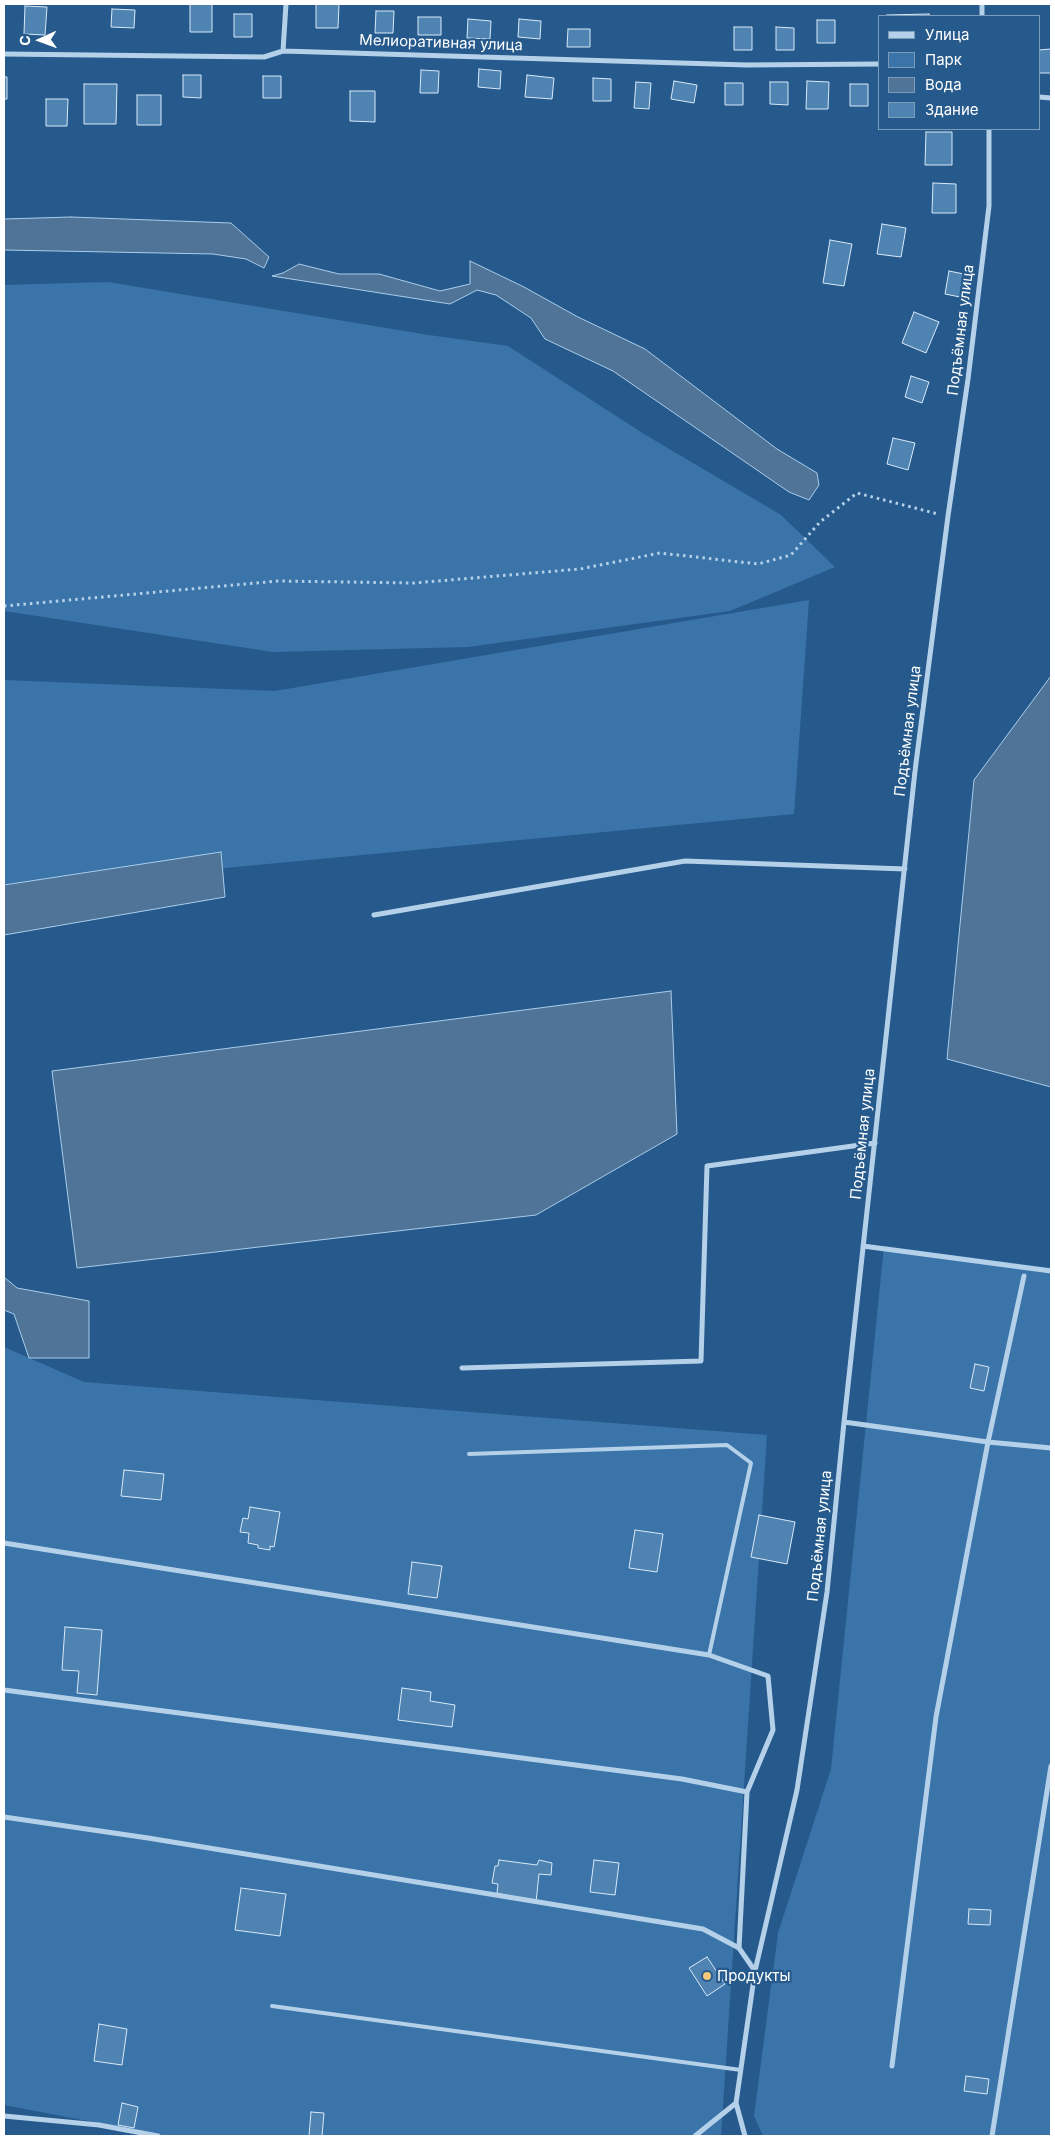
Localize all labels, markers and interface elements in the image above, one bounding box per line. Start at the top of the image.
north arrow [15,15,65,65]
legend [878,15,1040,130]
text: Улица [925,25,969,44]
street label: Мелиоративная улица [359,31,523,55]
text: С [16,35,33,46]
text: Парк [925,50,962,69]
text: Вода [925,75,962,94]
text: Здание [925,100,979,119]
street label: Подъёмная улица [944,263,978,397]
street label: Подъёмная улица [891,664,925,798]
street label: Подъёмная улица [847,1067,879,1201]
street label: Подъёмная улица [804,1469,836,1603]
place label: Продукты [717,1967,791,1985]
marker: Продукты [701,1970,713,1982]

